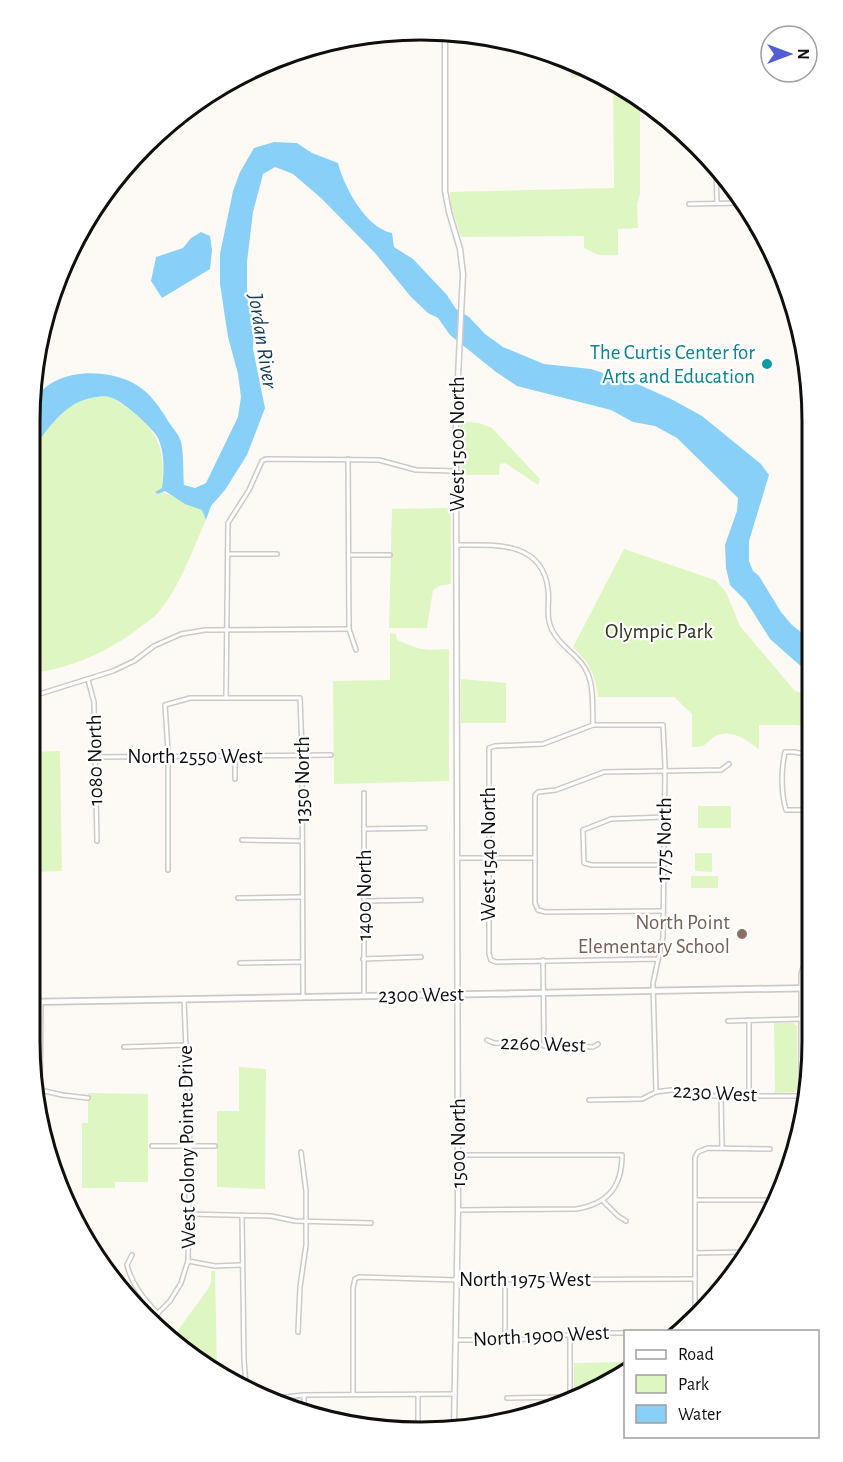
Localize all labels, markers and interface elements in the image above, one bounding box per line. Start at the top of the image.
north arrow [759,24,819,84]
text: N [795,48,811,60]
water label: Jordan River [244,291,281,391]
place label: The Curtis Center for Arts and Education [590,342,755,387]
marker: The Curtis Center for Arts and Education [760,357,774,371]
street label: West 1500 North [447,376,468,512]
park label: Olympic Park [605,621,713,642]
street label: 1080 North [84,714,106,806]
street label: 1350 North [292,736,313,824]
street label: North 2550 West [127,746,263,767]
street label: West 1540 North [478,787,499,921]
street label: 1775 North [653,797,675,883]
street label: 1400 North [354,849,375,941]
place label: North Point Elementary School [578,912,730,957]
marker: North Point Elementary School [735,927,749,941]
street label: 2300 West [378,984,464,1006]
street label: 2260 West [500,1032,586,1056]
street label: West Colony Pointe Drive [175,1045,199,1249]
street label: 2230 West [672,1080,758,1106]
street label: 1500 North [448,1098,469,1188]
street label: North 1975 West [459,1269,591,1290]
street label: North 1900 West [472,1322,610,1350]
legend [624,1330,819,1438]
text: Road [678,1346,714,1364]
text: Park [678,1376,710,1394]
text: Water [678,1406,721,1424]

